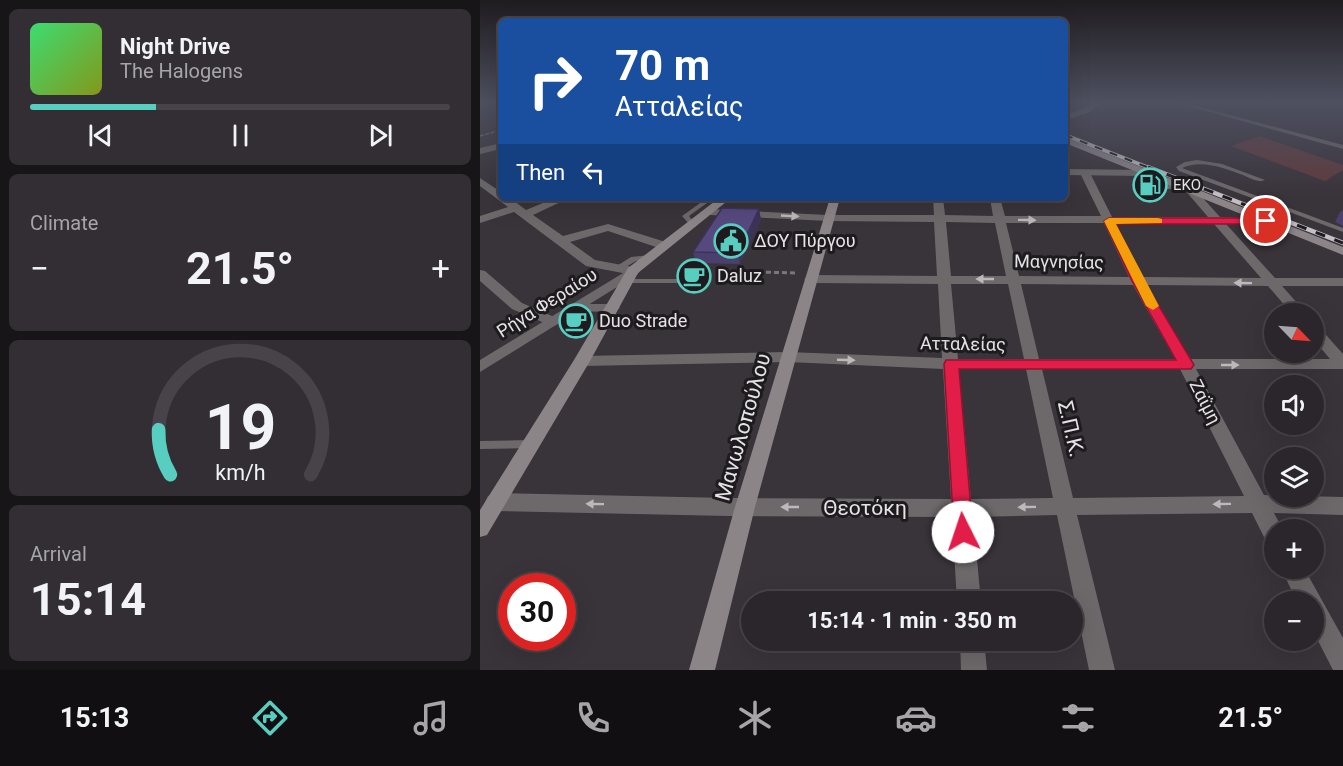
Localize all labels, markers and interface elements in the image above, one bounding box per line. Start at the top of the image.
text: Night Drive [120,34,230,59]
text: 70 m [615,41,710,90]
icon: right [516,42,594,120]
text: The Halogens [120,59,243,83]
text: Ατταλείας [615,91,743,123]
icon: previous [84,119,117,152]
icon: pause [224,119,257,152]
icon: next [364,119,397,152]
icon: left [577,156,610,189]
text: Then [516,160,565,185]
fuel station icon: EKO [1132,167,1168,203]
place label: EKO [1173,176,1201,194]
pin [1240,195,1291,246]
icon: arrive [1249,204,1282,237]
text: Climate [30,211,98,235]
one-way arrow [780,212,799,221]
one-way arrow [1017,215,1036,225]
public building icon: ΔΟΥ Πύργου [713,223,749,259]
place label: ΔΟΥ Πύργου [754,230,856,251]
text: 21.5° [186,242,294,295]
text: − [30,249,49,288]
text: + [431,249,450,288]
street label: Μαγνησίας [1014,250,1104,273]
cafe icon: Daluz [676,258,712,294]
street label: Ρήγα Φεραίου [493,263,601,342]
place label: Daluz [717,265,762,286]
one-way arrow [975,274,994,284]
one-way arrow [1233,278,1252,287]
cafe icon: Duo Strade [558,303,594,339]
north arrow [1264,303,1324,363]
map controls [1264,303,1324,651]
place label: Duo Strade [599,310,687,331]
street label: Ατταλείας [920,332,1006,355]
street label: Μανωλοπούλου [710,350,776,504]
one-way arrow [837,355,856,364]
one-way arrow [1221,360,1240,370]
button: sound [1264,375,1324,435]
street label: Ζαΐμη [1185,376,1225,427]
text: 19 [204,391,276,464]
street label: Σ.Π.Κ. [1053,399,1089,459]
button: layers [1264,447,1324,507]
text: km/h [215,460,265,485]
street label: Θεοτόκη [823,496,907,520]
one-way arrow [585,499,604,509]
one-way arrow [1212,499,1231,509]
position arrow [931,500,995,564]
one-way arrow [780,502,799,512]
one-way arrow [1017,502,1036,512]
button: + [1264,519,1324,579]
text: Arrival [30,542,87,566]
text: 15:14 [30,573,146,626]
speed limit sign: 30 [498,573,576,651]
button: − [1264,591,1324,651]
text: 15:14 · 1 min · 350 m [807,608,1017,633]
icon: directions [249,697,291,739]
icon: music [410,697,452,739]
icon: phone [572,697,614,739]
icon: climate [734,697,776,739]
icon: car [895,697,937,739]
icon: filters [1057,697,1099,739]
text: 15:13 [60,702,129,734]
text: 21.5° [1218,702,1283,734]

